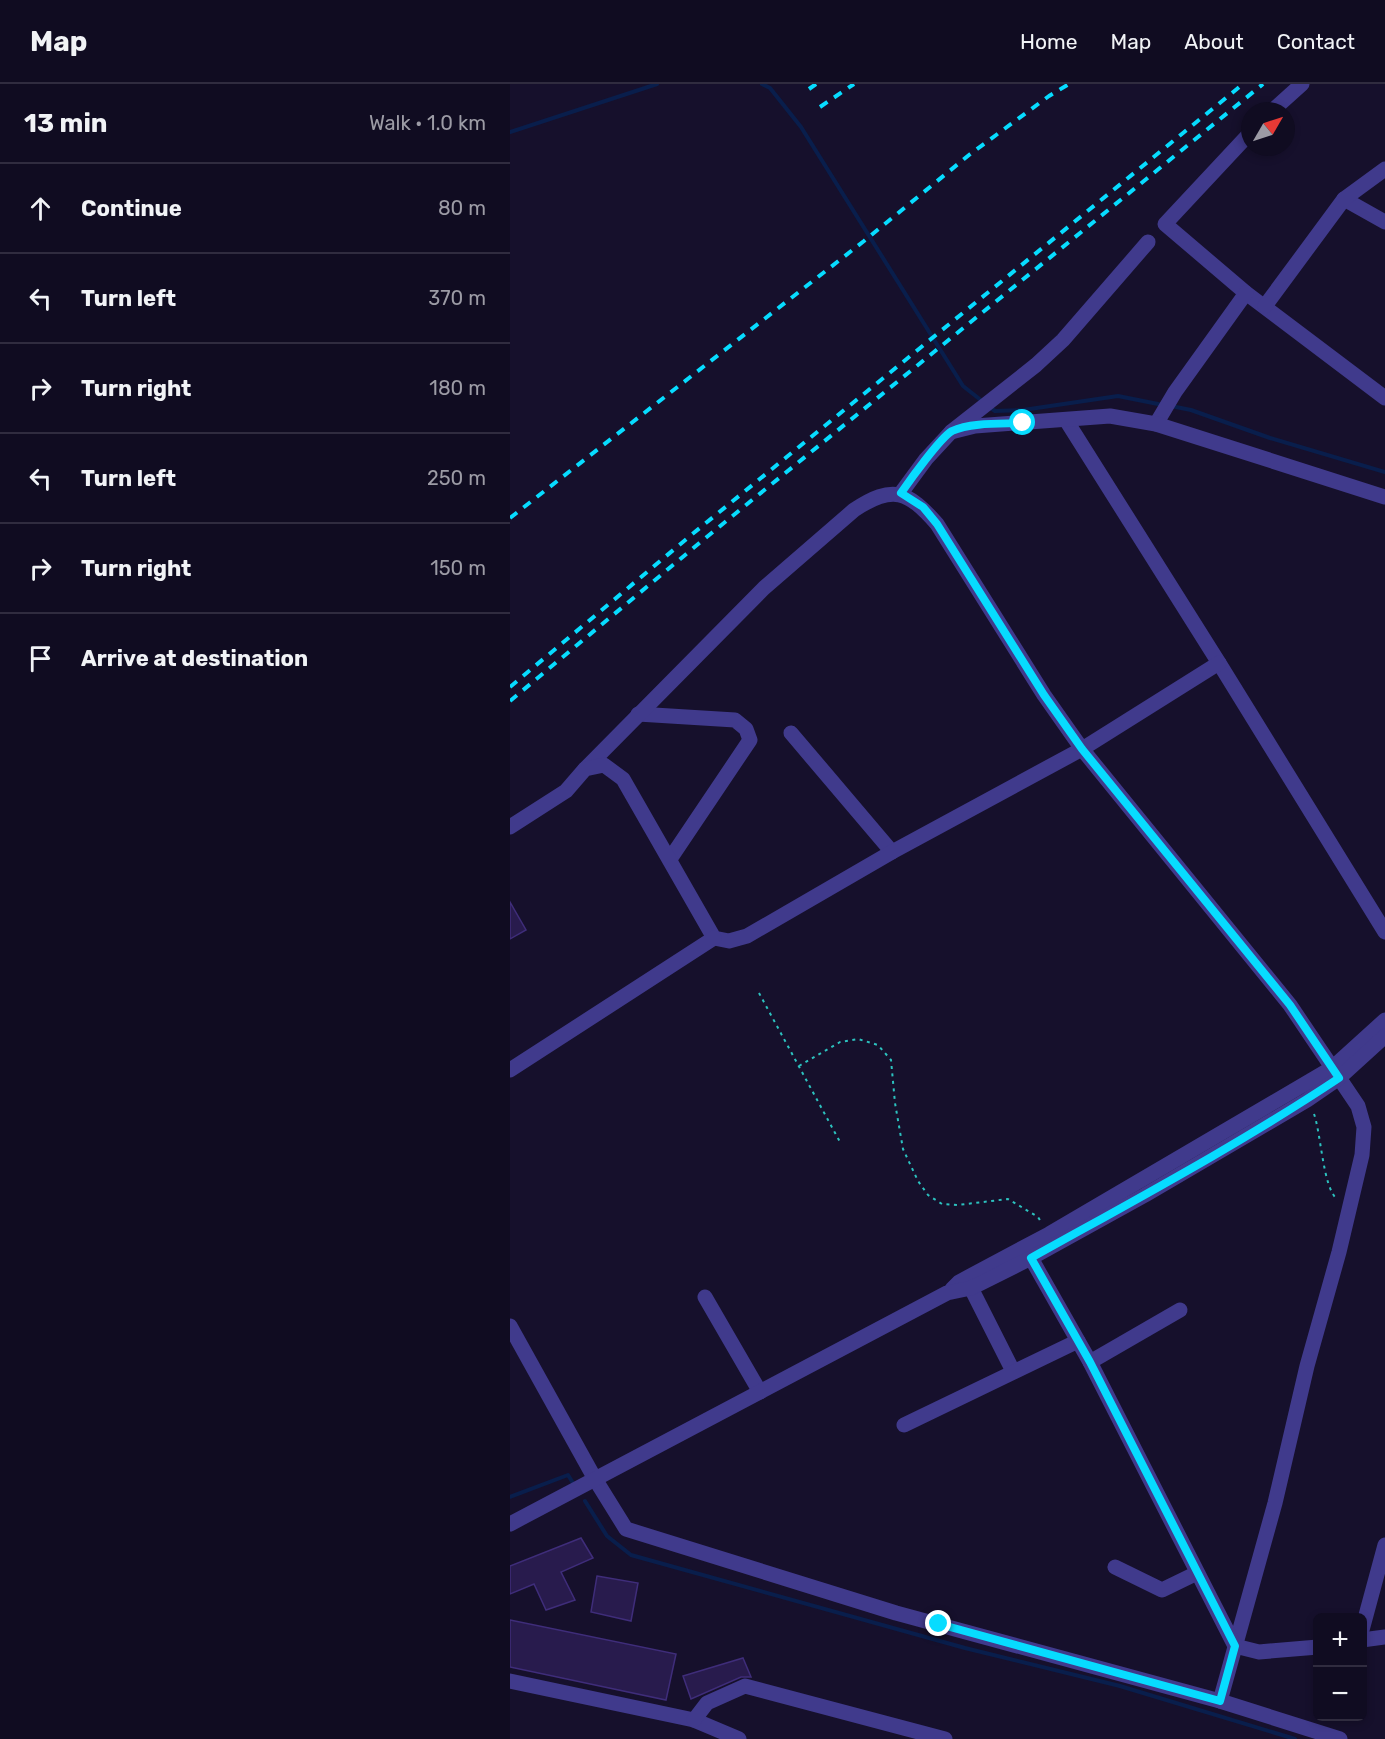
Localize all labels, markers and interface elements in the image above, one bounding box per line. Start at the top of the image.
text: Map [30,25,87,58]
text: Home [1020,29,1077,54]
text: Map [1110,29,1151,54]
text: About [1184,29,1244,54]
text: Contact [1277,29,1355,54]
north arrow [1241,102,1295,156]
text: 13 min [24,108,108,139]
text: Walk · 1.0 km [369,111,486,135]
icon: ahead [24,192,57,225]
text: Continue [81,195,182,222]
text: 80 m [438,196,486,220]
icon: left [24,282,57,315]
text: Turn left [81,285,176,312]
text: 370 m [428,286,486,310]
icon: right [24,372,57,405]
text: Turn right [81,375,191,402]
text: 180 m [429,376,486,400]
route start [1009,409,1035,435]
icon: left [24,462,57,495]
text: Turn left [81,465,176,492]
text: 250 m [427,466,486,490]
icon: right [24,552,57,585]
text: Turn right [81,555,191,582]
text: 150 m [430,556,486,580]
icon: arrive [24,642,57,675]
text: Arrive at destination [81,645,308,672]
route end [925,1610,951,1636]
map controls [1313,1613,1367,1721]
button: + [1313,1613,1367,1667]
button: − [1313,1667,1367,1721]

